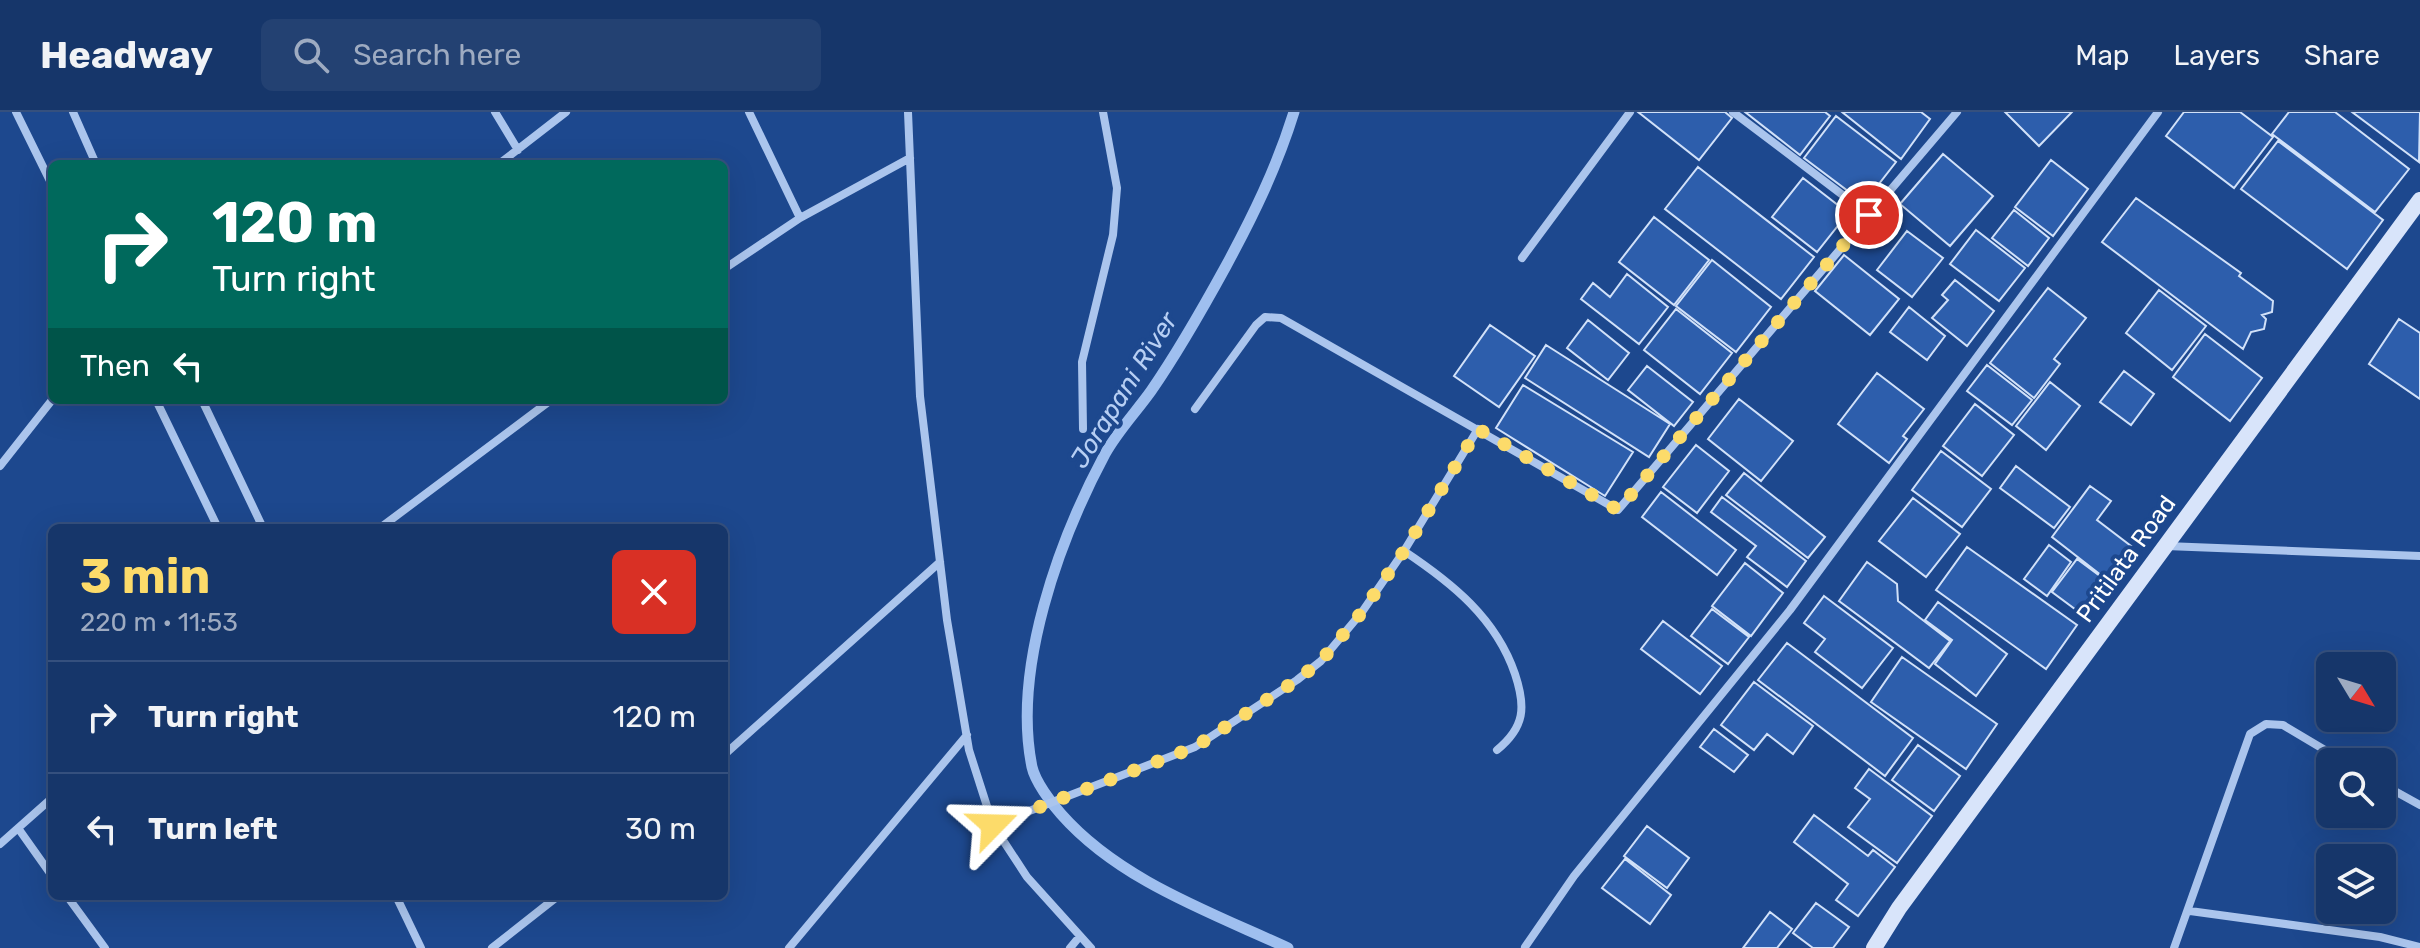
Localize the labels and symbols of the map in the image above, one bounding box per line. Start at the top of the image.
pin [1835,181,1903,249]
water label: Jorapani River [1064,306,1185,473]
street label: Pritilata Road [2071,490,2181,628]
north arrow [2316,652,2396,732]
position arrow [951,783,1035,867]

